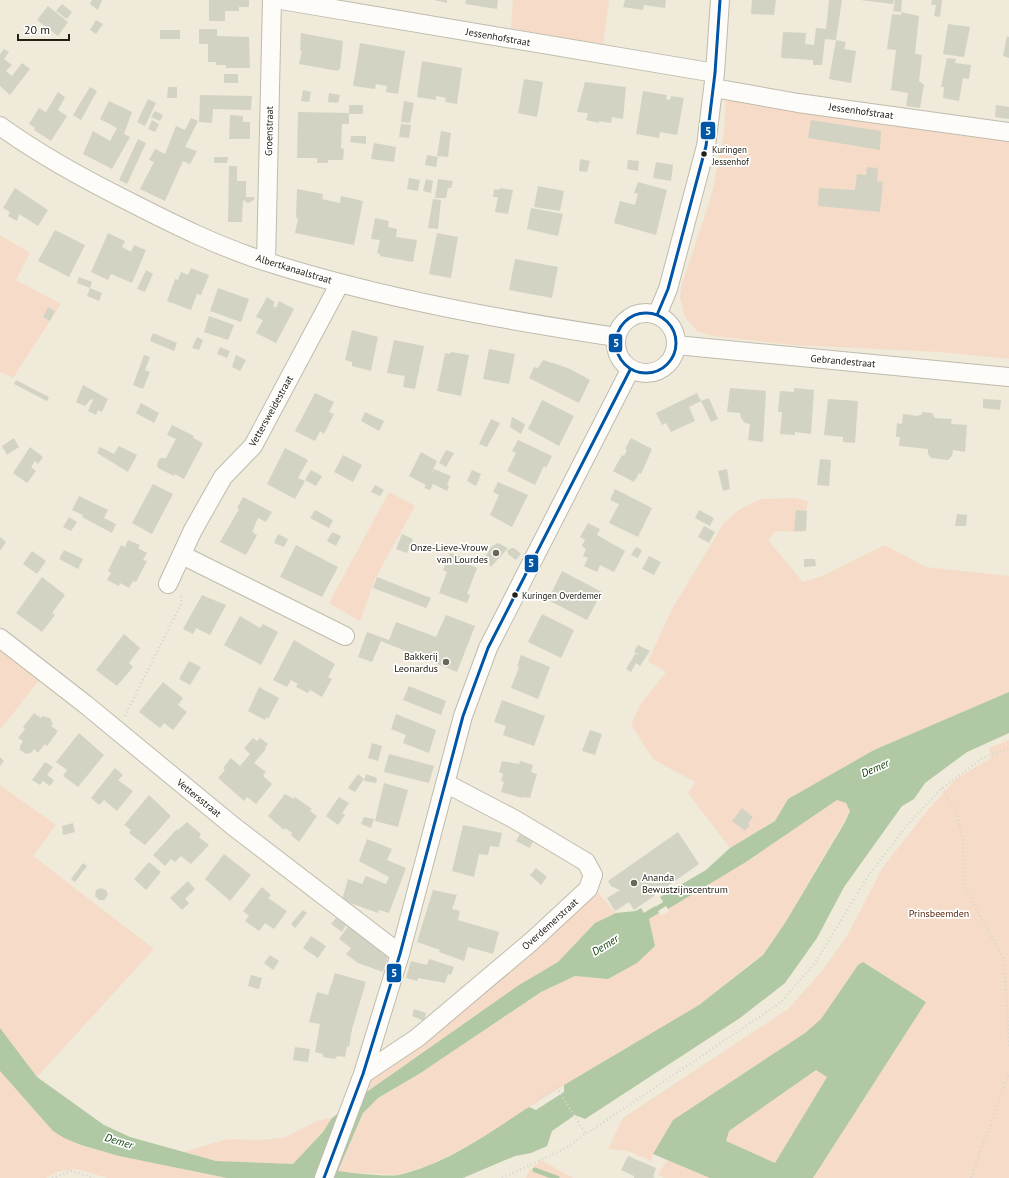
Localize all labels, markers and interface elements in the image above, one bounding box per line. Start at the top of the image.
scale bar [18,16,69,42]
text: 20 m [24,22,50,37]
street label: Jessenhofstraat [464,25,532,49]
street label: Jessenhofstraat [827,100,895,122]
street label: Groenstraat [262,105,276,156]
line badge: 5 [700,121,716,140]
text: 5 [705,124,711,138]
place label: Kuringen Jessenhof [711,144,750,167]
marker: Kuringen Jessenhof [699,149,709,159]
street label: Albertkanaalstraat [254,251,334,287]
line badge: 5 [608,333,623,353]
text: 5 [613,336,619,350]
street label: Gebrandestraat [810,352,877,370]
street label: Vettersweidestraat [246,373,296,450]
place label: Onze-Lieve-Vrouw van Lourdes [410,541,489,566]
marker: Onze-Lieve-Vrouw van Lourdes [491,548,501,558]
line badge: 5 [524,554,539,573]
text: 5 [528,556,534,570]
marker: Kuringen Overdemer [510,590,520,600]
place label: Kuringen Overdemer [522,590,601,601]
place label: Bakkerij Leonardus [394,650,438,675]
marker: Bakkerij Leonardus [441,657,451,667]
water label: Demer [859,755,892,780]
street label: Vettersstraat [173,775,224,820]
place label: Ananda Bewustzijnscentrum [642,871,728,896]
marker: Ananda Bewustzijnscentrum [629,878,639,888]
street label: Overdemerstraat [519,895,581,953]
park label: Prinsbeemden [909,907,969,920]
water label: Demer [589,931,622,959]
line badge: 5 [386,963,402,983]
text: 5 [391,966,397,980]
water label: Demer [103,1130,136,1152]

